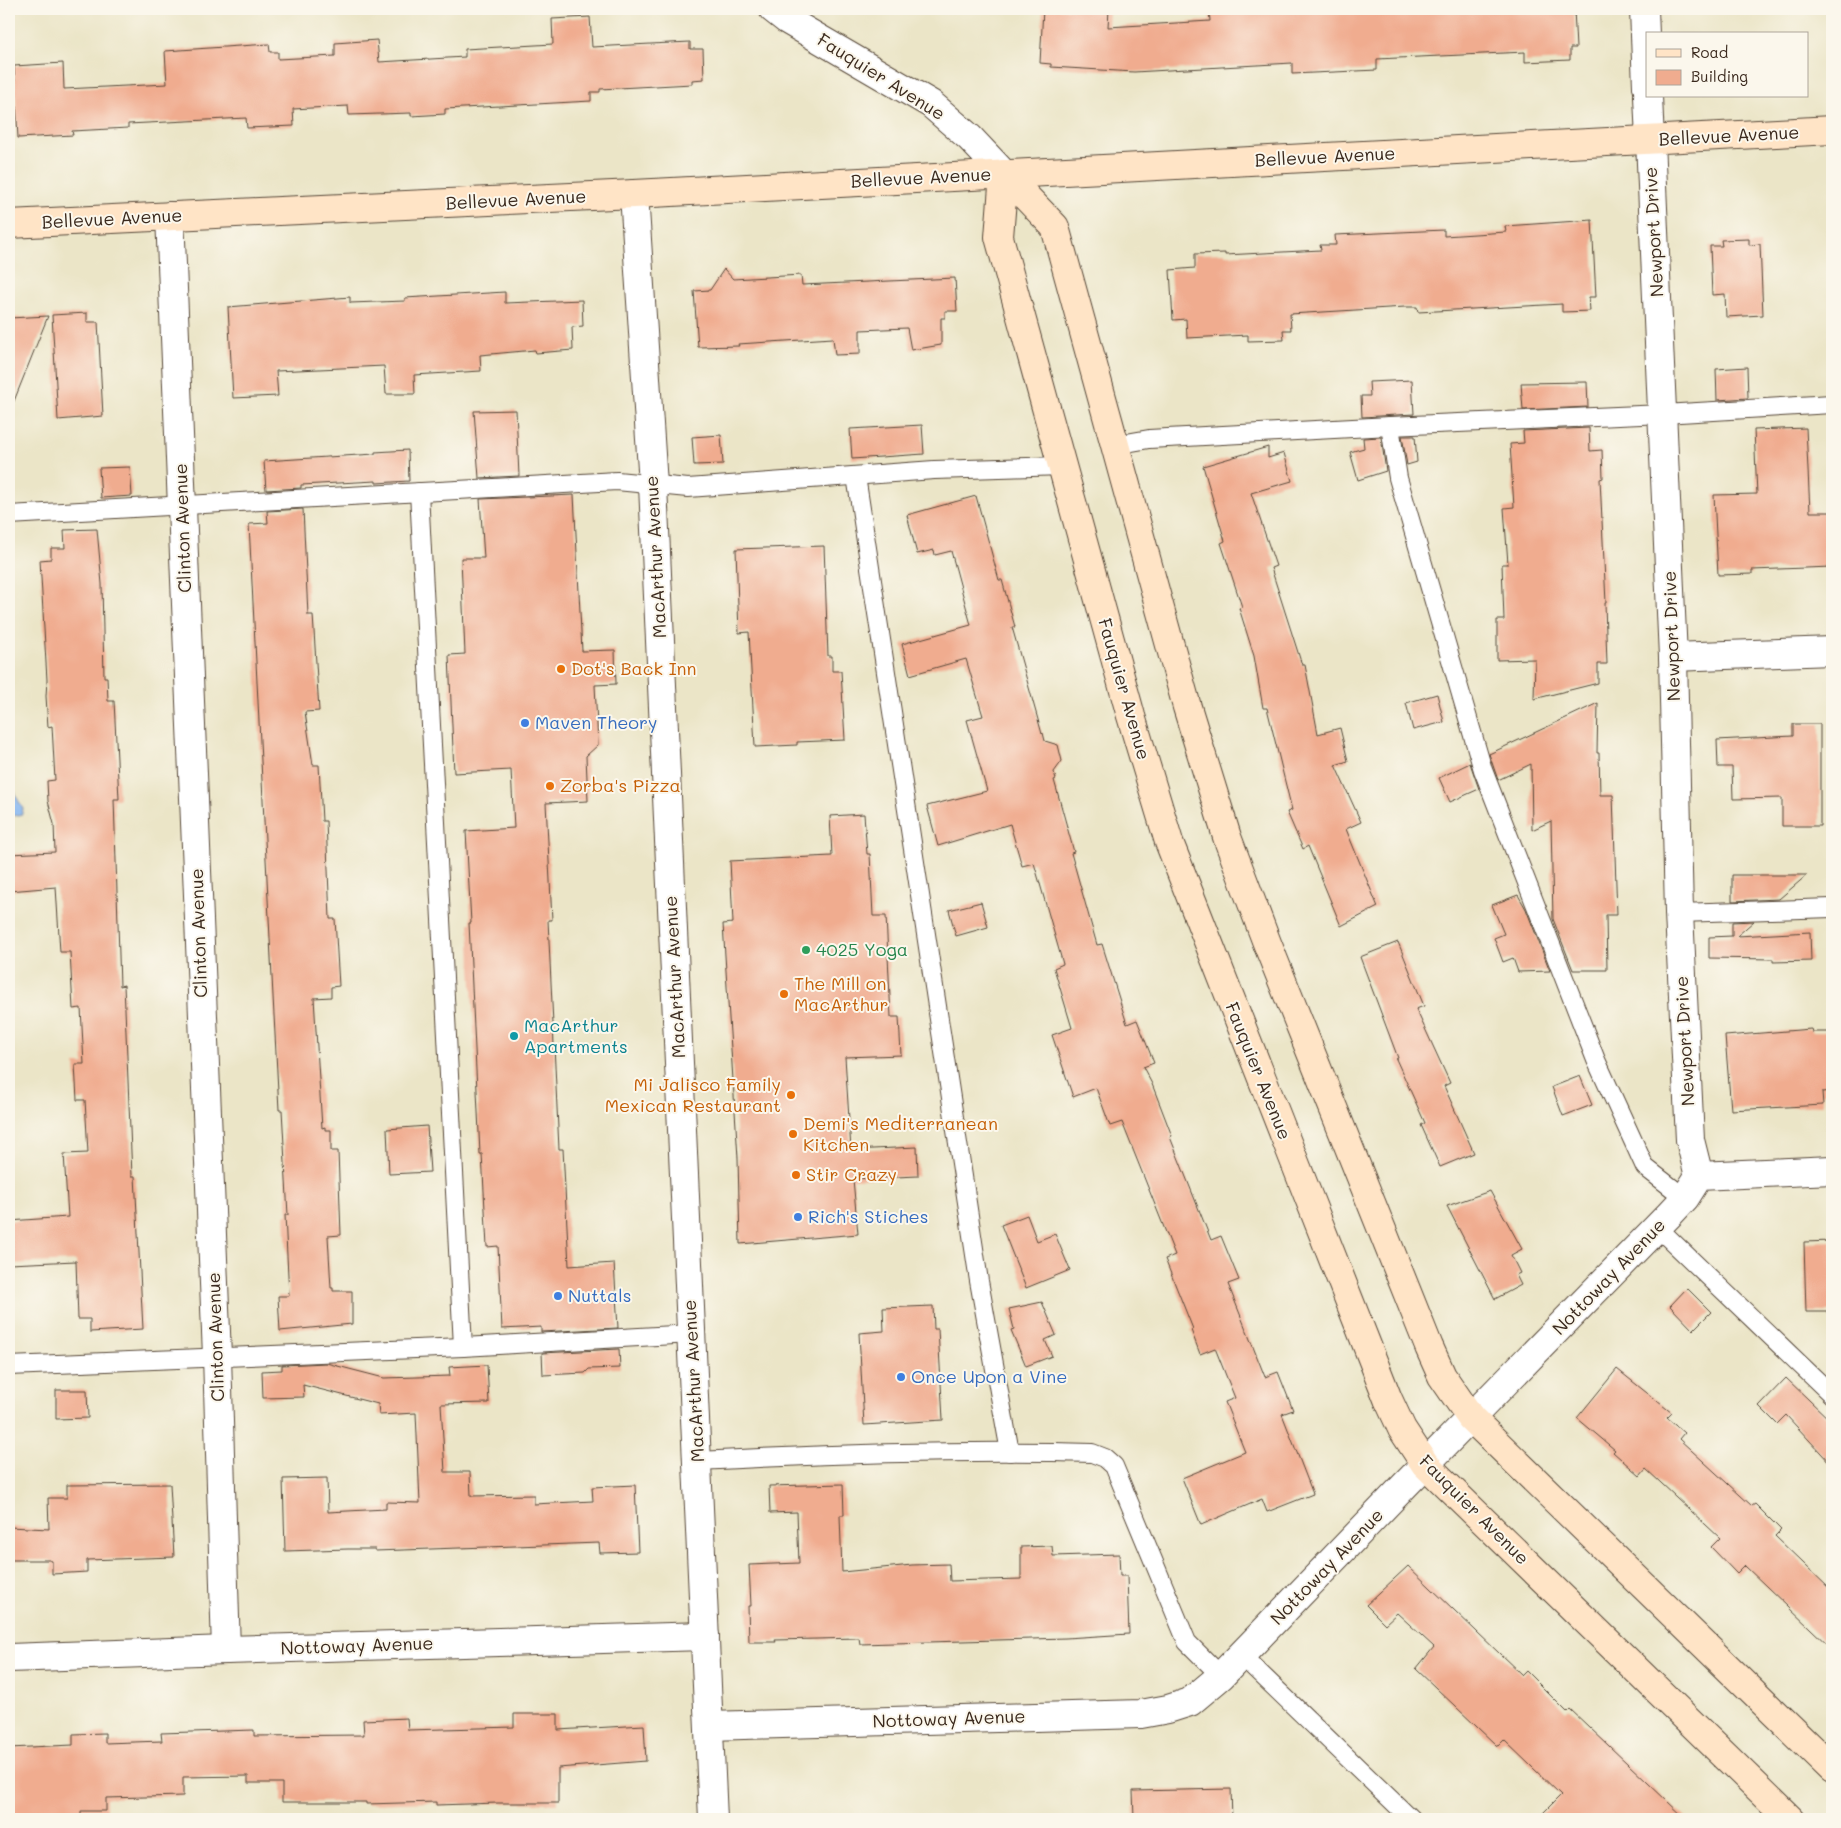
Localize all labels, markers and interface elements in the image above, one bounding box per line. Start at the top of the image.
street label: Fauquier Avenue [813,27,950,125]
legend [1646,32,1808,98]
text: Road [1691,42,1728,62]
text: Building [1691,66,1748,86]
street label: Bellevue Avenue [1658,119,1800,151]
street label: Bellevue Avenue [1254,140,1396,172]
street label: Bellevue Avenue [850,161,992,193]
street label: Newport Drive [1638,166,1668,298]
street label: Bellevue Avenue [445,183,587,215]
street label: Bellevue Avenue [41,202,183,234]
street label: Clinton Avenue [168,463,196,593]
street label: MacArthur Avenue [639,475,671,639]
street label: Newport Drive [1657,570,1685,702]
street label: Fauquier Avenue [1093,615,1157,762]
place label: Dot's Back Inn [571,656,697,680]
marker: Dot's Back Inn [555,663,567,675]
place label: Maven Theory [535,710,657,734]
marker: Maven Theory [519,717,531,729]
place label: Zorba's Pizza [560,773,681,797]
marker: Zorba's Pizza [544,780,556,792]
street label: Clinton Avenue [184,868,212,998]
street label: MacArthur Avenue [658,895,690,1059]
place label: 4025 Yoga [816,937,908,961]
marker: 4025 Yoga [800,944,812,956]
place label: The Mill on MacArthur [794,971,889,1016]
street label: Newport Drive [1669,975,1699,1107]
marker: The Mill on MacArthur [778,988,790,1000]
street label: Fauquier Avenue [1220,998,1297,1143]
place label: MacArthur Apartments [524,1013,628,1058]
marker: MacArthur Apartments [508,1030,520,1042]
place label: Mi Jalisco Family Mexican Restaurant [605,1072,781,1117]
marker: Mi Jalisco Family Mexican Restaurant [785,1089,797,1101]
place label: Demi's Mediterranean Kitchen [803,1111,998,1156]
marker: Demi's Mediterranean Kitchen [787,1128,799,1140]
place label: Stir Crazy [806,1162,897,1186]
marker: Stir Crazy [790,1169,802,1181]
place label: Rich's Stiches [808,1204,928,1228]
marker: Rich's Stiches [792,1211,804,1223]
street label: Nottoway Avenue [1546,1213,1670,1340]
street label: Clinton Avenue [201,1272,229,1402]
place label: Nuttals [568,1283,631,1307]
marker: Nuttals [552,1290,564,1302]
street label: MacArthur Avenue [677,1299,709,1463]
place label: Once Upon a Vine [911,1364,1067,1388]
marker: Once Upon a Vine [895,1371,907,1383]
street label: Fauquier Avenue [1415,1449,1535,1569]
street label: Nottoway Avenue [1264,1503,1388,1630]
street label: Nottoway Avenue [280,1630,434,1660]
street label: Nottoway Avenue [872,1703,1026,1733]

